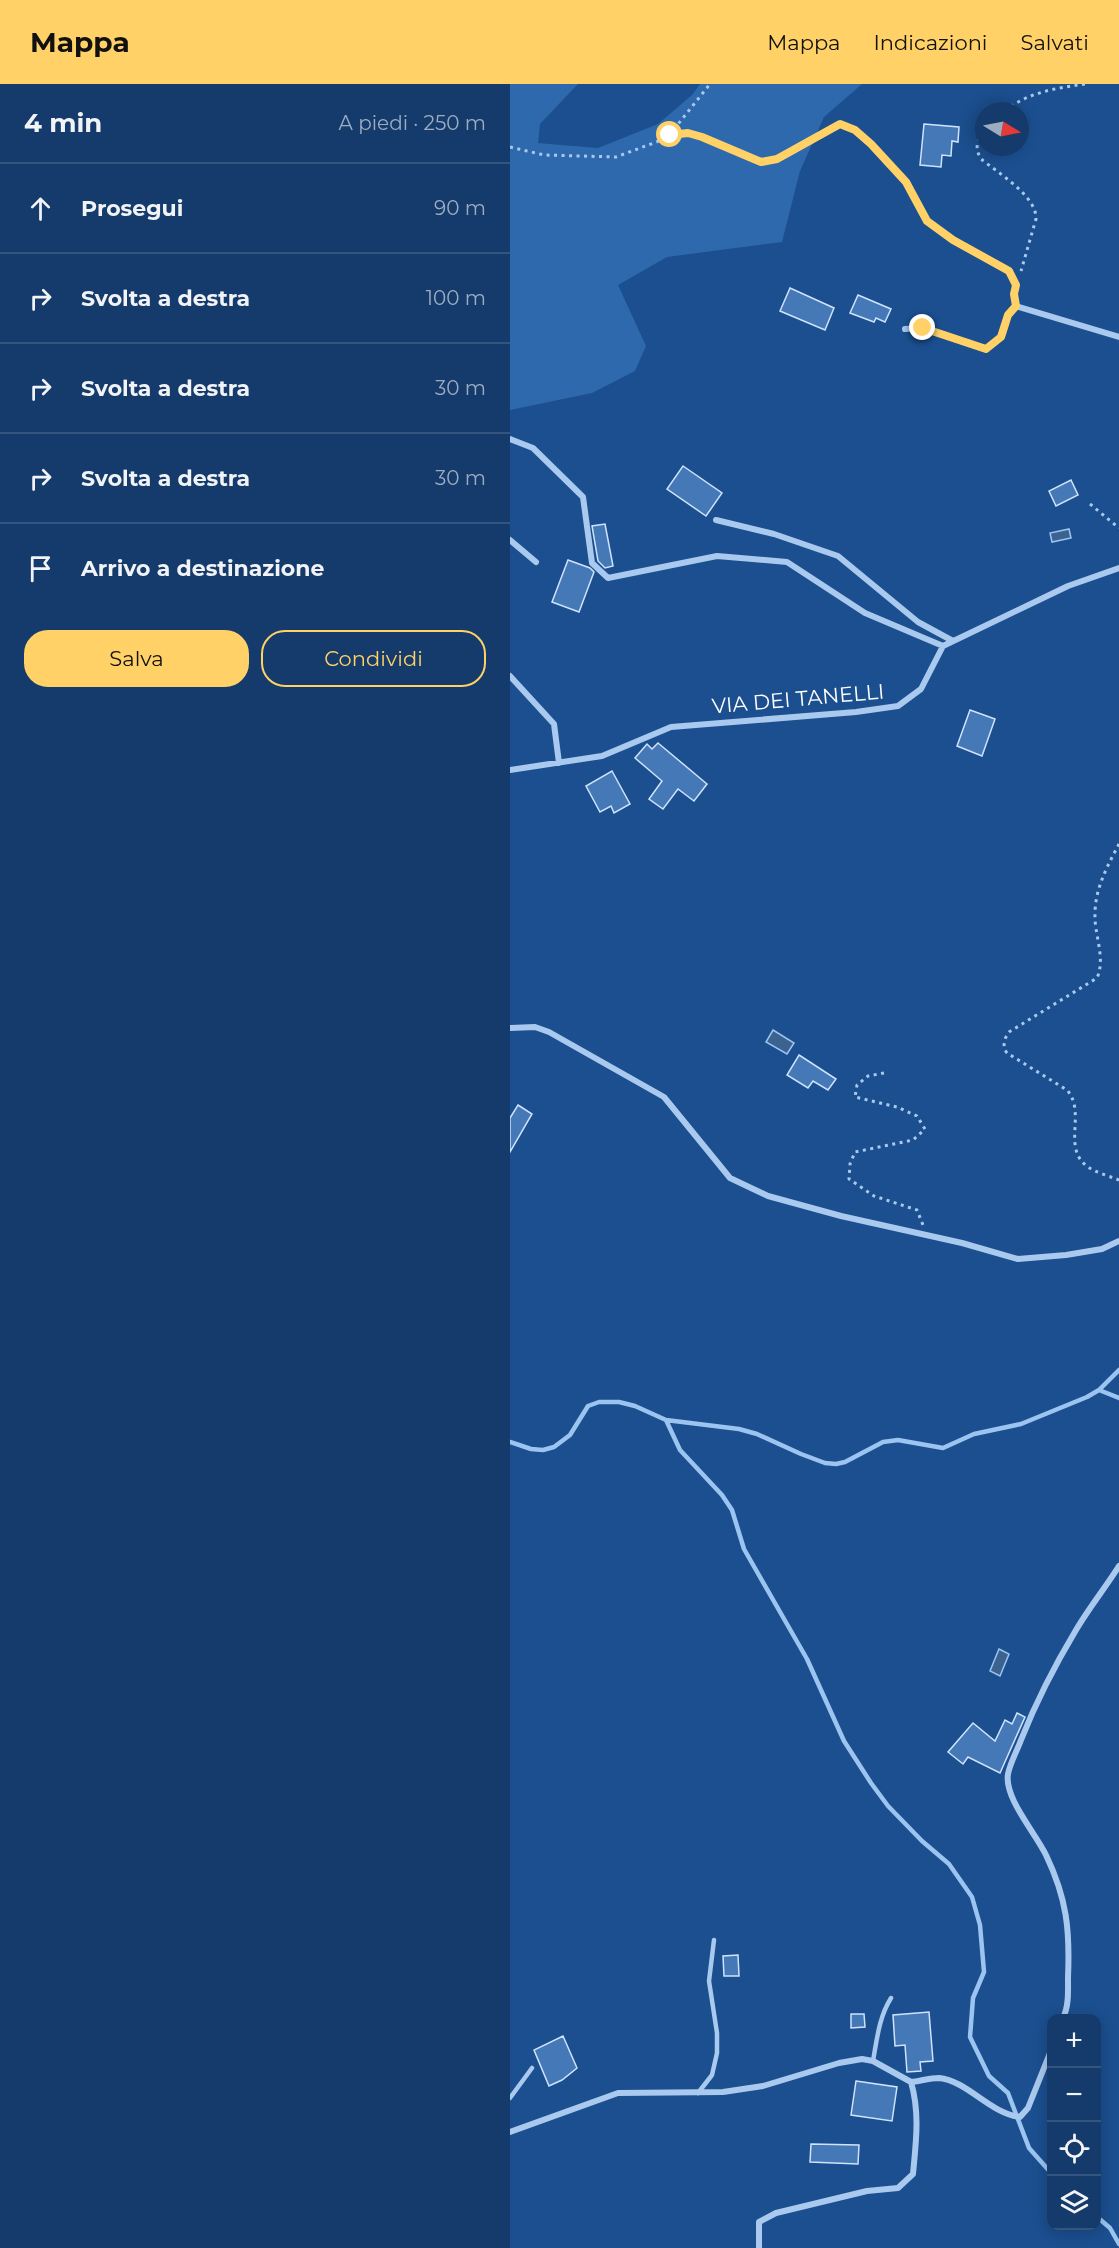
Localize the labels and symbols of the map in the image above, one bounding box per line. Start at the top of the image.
north arrow [975,102,1029,156]
route start [656,121,682,147]
route end [909,314,935,340]
street label: VIA DEI TANELLI [711,679,885,718]

